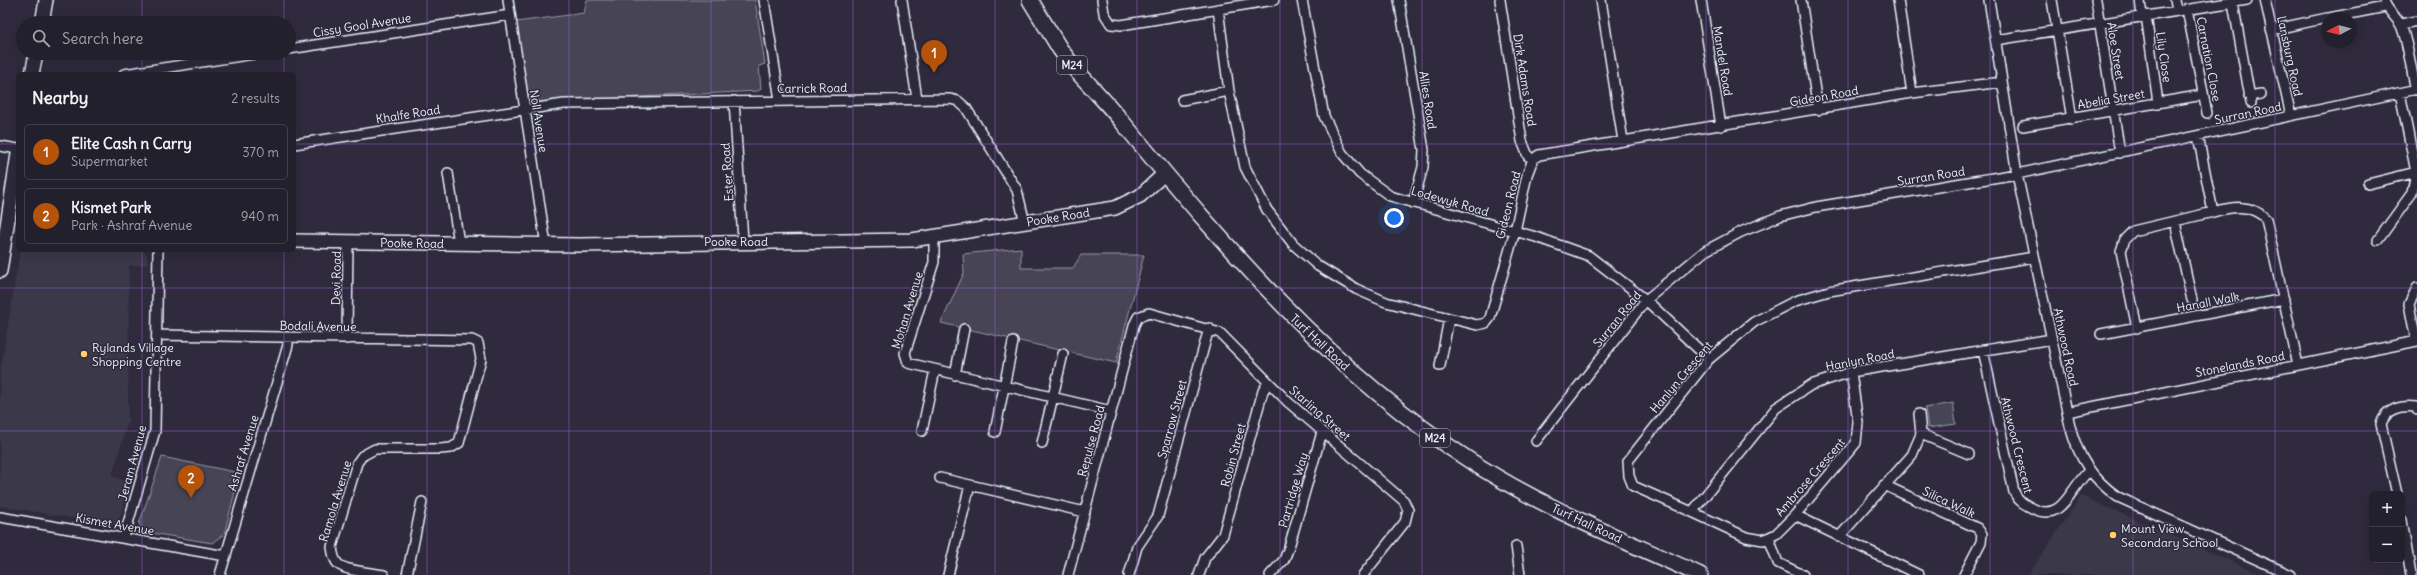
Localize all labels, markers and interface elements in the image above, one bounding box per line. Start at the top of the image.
street label: Cissy Gool Avenue [312,10,412,40]
north arrow [2321,12,2357,48]
street label: Lansburg Road [2274,14,2306,98]
street label: Carnation Close [2193,15,2225,103]
search box [16,16,296,60]
street label: Aloe Street [2104,21,2128,81]
street label: Mandel Road [1710,25,1736,97]
icon: search [30,27,52,49]
text: Search here [62,29,143,48]
street label: Lily Close [2153,31,2175,83]
street label: Dirk Adams Road [1510,33,1540,127]
pin: 1 [921,40,947,73]
road number: M24 [1057,56,1087,74]
street label: Allies Road [1416,70,1440,130]
street label: Carrick Road [777,80,847,96]
street label: Gideon Road [1788,83,1860,109]
street label: Abelia Street [2076,86,2146,112]
text: Nearby [32,87,88,109]
street label: Noll Avenue [527,89,551,153]
text: 2 results [231,90,280,107]
street label: Surran Road [2213,99,2283,127]
street label: Khalfe Road [375,102,441,126]
text: Elite Cash n Carry [71,134,192,153]
street label: Ester Road [717,142,737,202]
text: 1 [43,144,49,161]
text: 370 m [242,144,279,161]
text: Supermarket [71,153,148,170]
street label: Surran Road [1896,163,1966,189]
street label: Gideon Road [1492,169,1524,241]
street label: Lodewyk Road [1409,183,1491,219]
text: Kismet Park [71,198,151,217]
street label: Pooke Road [1025,205,1091,229]
text: 2 [42,208,50,225]
text: 940 m [241,208,279,225]
your location [1384,208,1404,228]
text: Park · Ashraf Avenue [71,217,192,234]
street label: Pooke Road [704,234,768,249]
street label: Pooke Road [380,235,444,251]
street label: Devi Road [328,251,344,305]
street label: Mohan Avenue [888,269,926,351]
street label: Surran Road [1590,288,1644,350]
street label: Hanall Walk [2175,289,2241,315]
street label: Athwood Road [2050,307,2082,387]
street label: Turf Hall Road [1287,311,1353,373]
street label: Bodali Avenue [279,318,357,334]
street label: Hanlyn Crescent [1647,338,1715,416]
place label: Rylands Village Shopping Centre [92,340,181,369]
street label: Hanlyn Road [1824,346,1896,374]
street label: Stonelands Road [2194,348,2286,380]
marker: Rylands Village Shopping Centre [79,349,89,359]
street label: Sparrow Street [1154,378,1190,460]
street label: Starling Street [1286,382,1354,444]
street label: Athwood Crescent [1998,395,2036,495]
street label: Repulse Road [1074,404,1108,478]
street label: Ashraf Avenue [224,413,262,493]
street label: Robin Street [1217,421,1249,489]
street label: Jeram Avenue [115,423,149,503]
road number: M24 [1420,429,1450,447]
street label: Ambrose Crescent [1772,435,1848,519]
street label: Partridge Way [1275,451,1311,529]
street label: Ramola Avenue [316,458,354,544]
pin: 2 [178,465,204,498]
street label: Silica Walk [1920,483,1978,521]
map controls [2369,491,2405,563]
button: + [2369,491,2405,527]
street label: Turf Hall Road [1549,500,1625,546]
street label: Kismet Avenue [74,510,156,538]
place label: Mount View Secondary School [2121,521,2218,550]
button: − [2369,527,2405,563]
marker: Mount View Secondary School [2108,530,2118,540]

